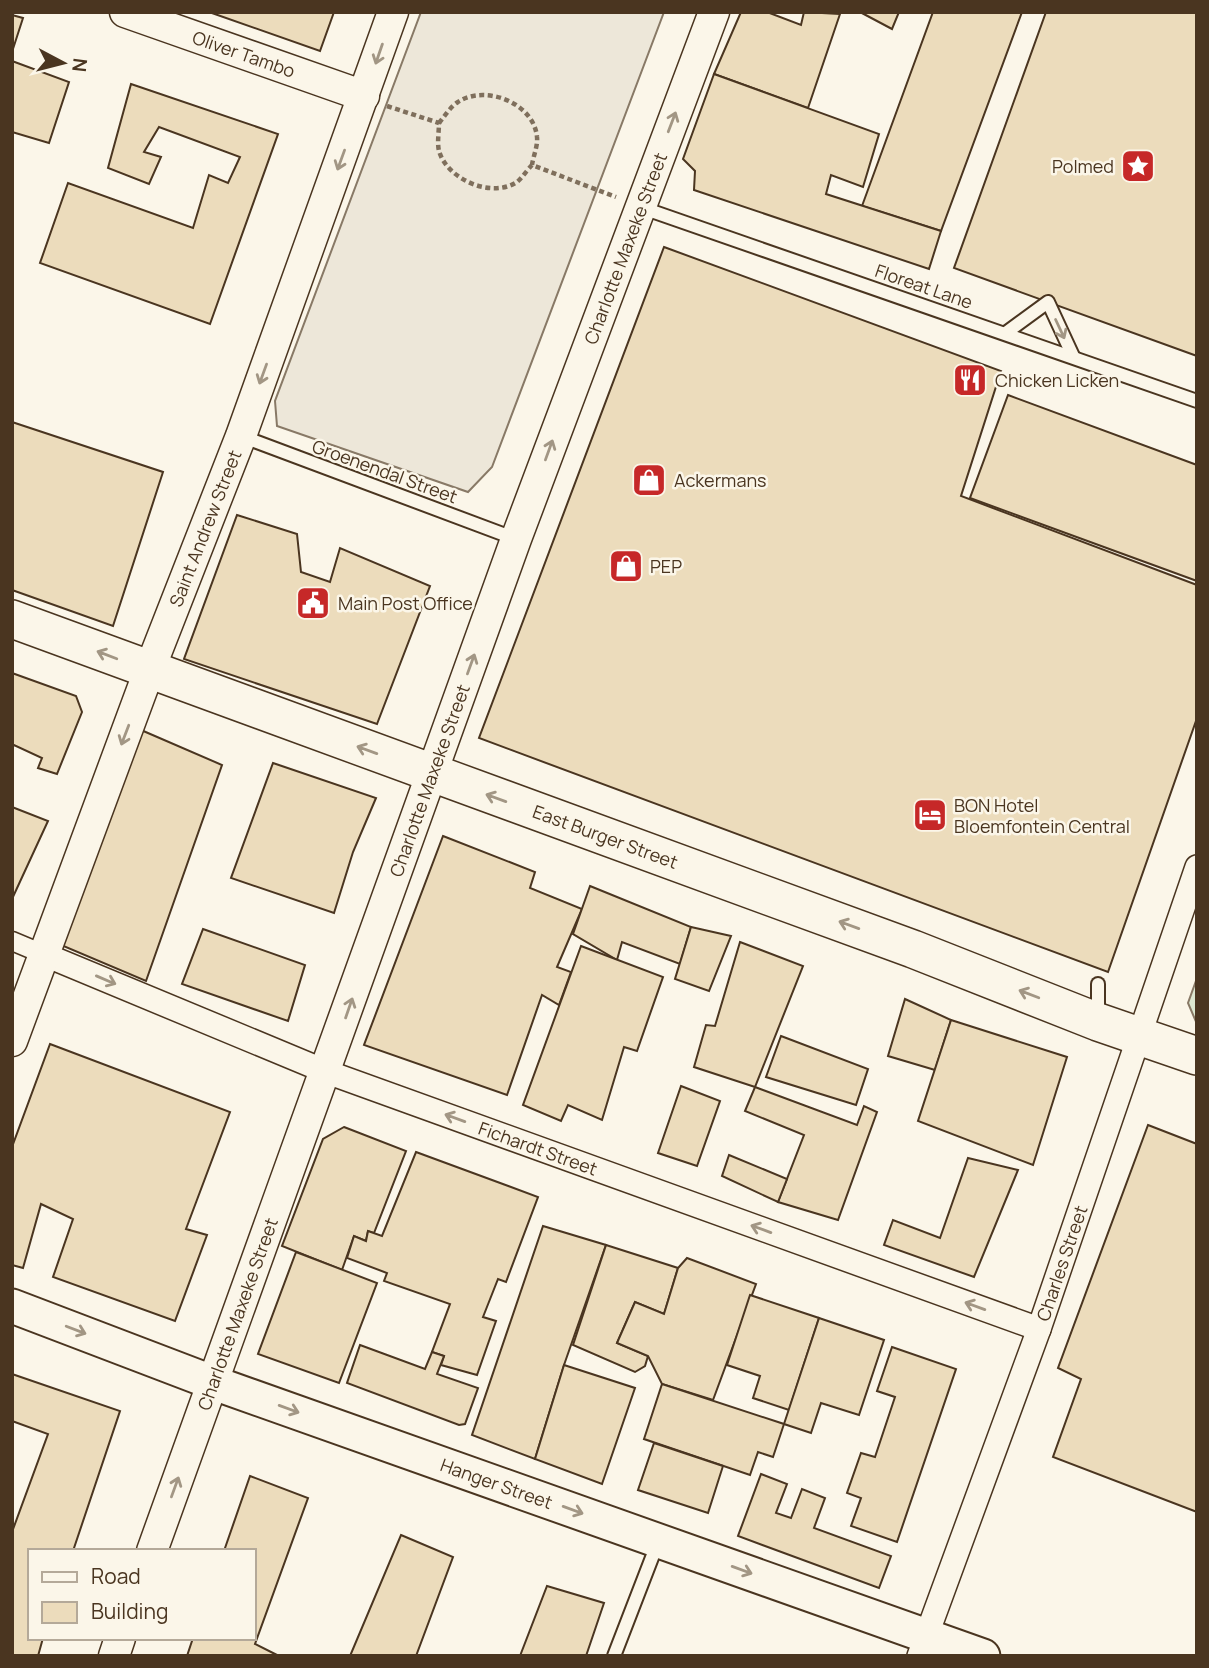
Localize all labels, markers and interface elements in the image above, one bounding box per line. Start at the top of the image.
street label: Oliver Tambo [189,25,298,83]
north arrow [28,28,98,98]
one-way arrow [371,43,384,65]
text: N [66,57,94,73]
one-way arrow [667,112,680,134]
place icon: Polmed [1119,147,1157,185]
one-way arrow [333,149,346,171]
street label: Charlotte Maxeke Street [578,149,672,348]
place label: Polmed [1052,154,1114,178]
street label: Floreat Lane [872,258,976,314]
one-way arrow [1054,318,1068,339]
restaurant icon: Chicken Licken [951,361,989,399]
one-way arrow [256,363,268,385]
place label: Chicken Licken [995,368,1119,392]
street label: Groenendal Street [309,434,461,508]
one-way arrow [544,440,557,462]
street label: Saint Andrew Street [163,446,246,610]
shop icon: Ackermans [630,461,668,499]
place label: Ackermans [674,468,767,492]
shop icon: PEP [607,547,645,585]
place label: PEP [650,554,682,578]
public building icon: Main Post Office [294,584,332,622]
place label: Main Post Office [338,591,473,615]
one-way arrow [97,648,119,660]
one-way arrow [466,653,478,675]
street label: Charlotte Maxeke Street [384,681,475,880]
one-way arrow [117,723,130,745]
one-way arrow [356,743,378,756]
one-way arrow [486,791,508,803]
place label: BON Hotel Bloemfontein Central [954,793,1130,838]
hotel icon: BON Hotel Bloemfontein Central [911,796,949,834]
street label: East Burger Street [530,799,681,874]
one-way arrow [838,918,860,930]
one-way arrow [94,974,116,987]
one-way arrow [1018,987,1040,1000]
one-way arrow [344,997,356,1019]
one-way arrow [444,1111,466,1123]
street label: Fichardt Street [475,1116,601,1181]
street label: Charles Street [1031,1202,1092,1324]
street label: Charlotte Maxeke Street [192,1214,283,1413]
one-way arrow [750,1222,772,1235]
one-way arrow [964,1299,986,1312]
one-way arrow [65,1325,87,1338]
one-way arrow [278,1404,300,1417]
street label: Hanger Street [437,1452,556,1514]
one-way arrow [170,1476,183,1498]
one-way arrow [562,1505,584,1517]
legend [28,1549,256,1640]
text: Road [91,1562,141,1590]
one-way arrow [730,1565,752,1577]
text: Building [91,1597,168,1625]

